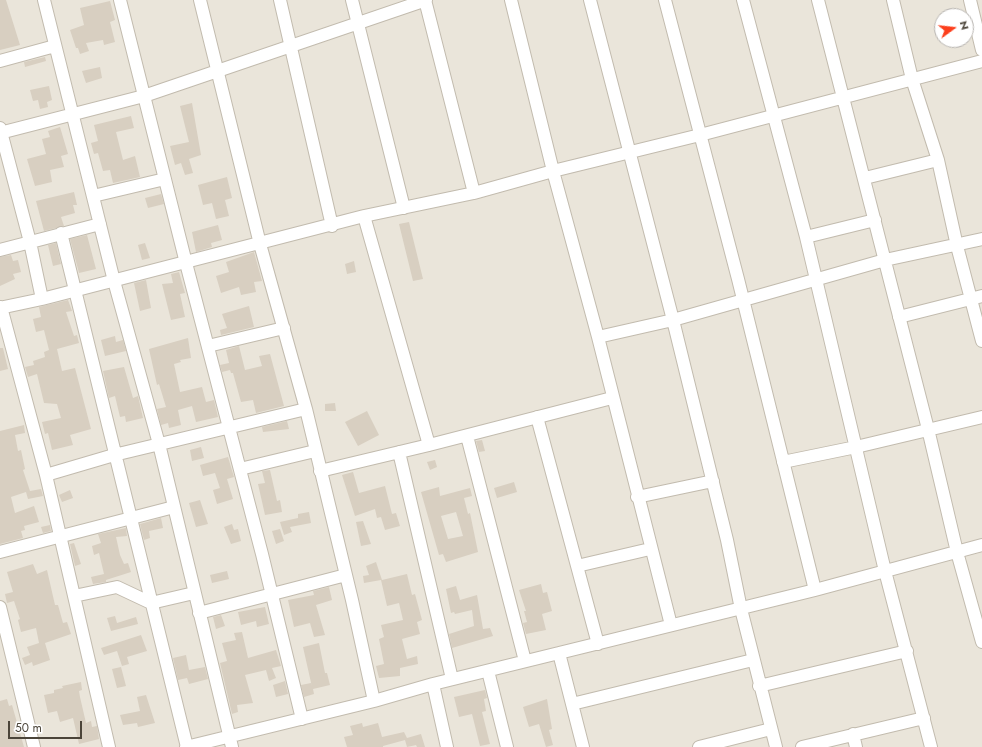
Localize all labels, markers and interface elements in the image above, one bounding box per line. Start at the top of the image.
north arrow [934,8,974,48]
text: N [956,19,973,31]
scale bar [10,713,84,739]
text: 50 m [15,719,42,737]

